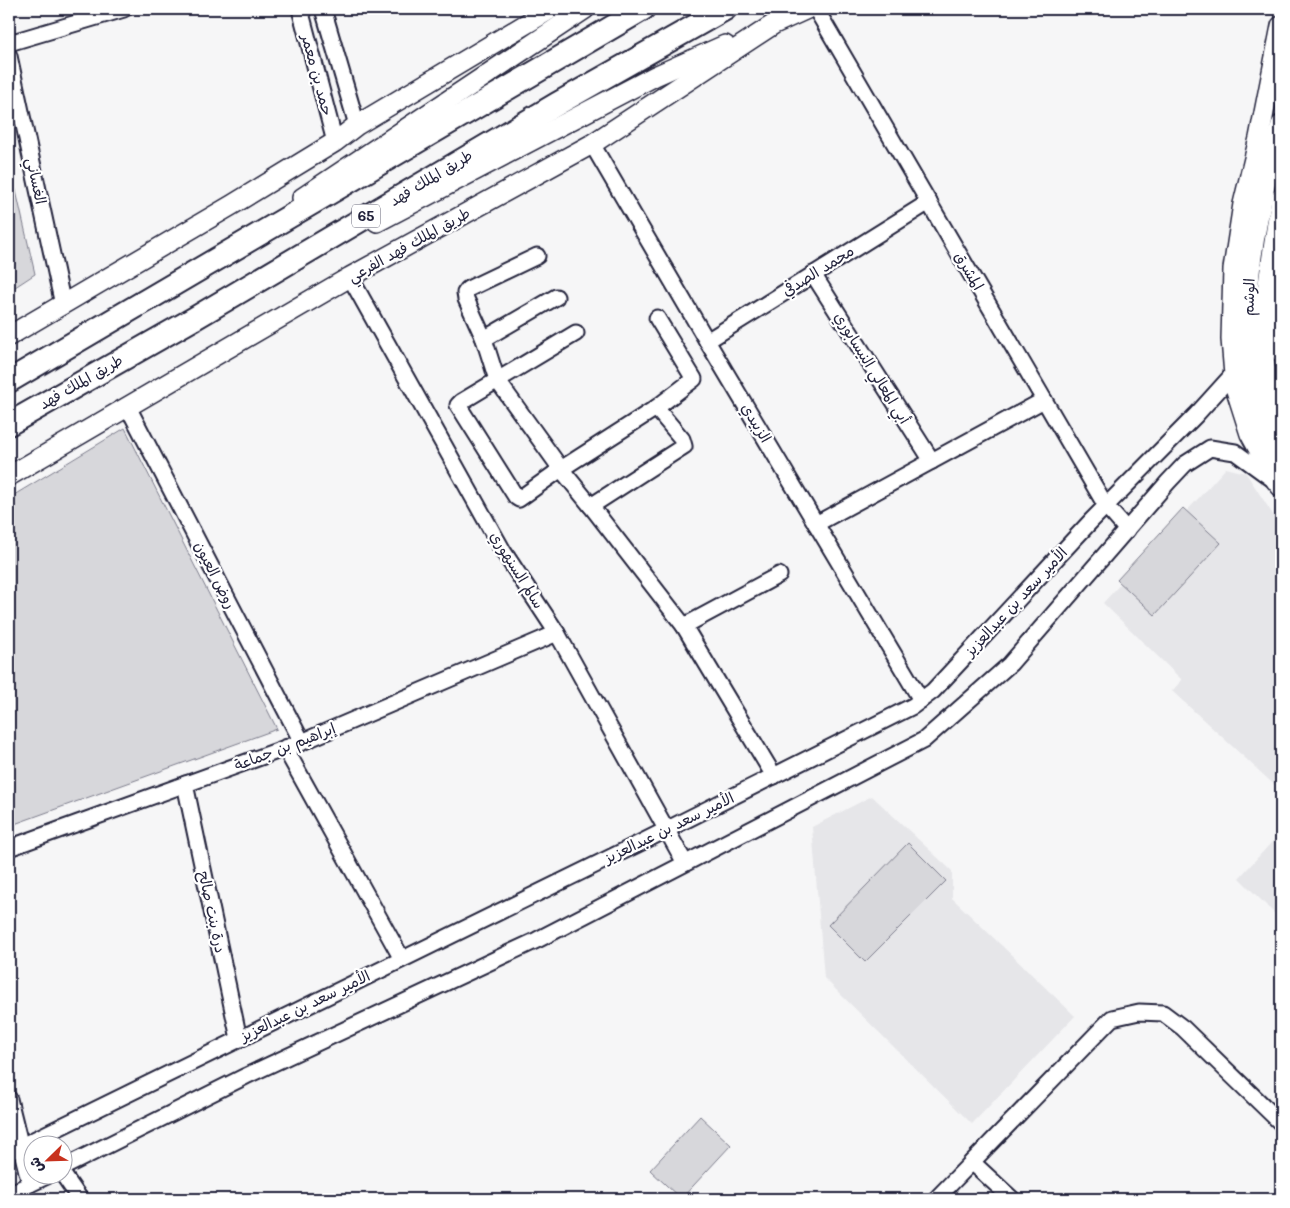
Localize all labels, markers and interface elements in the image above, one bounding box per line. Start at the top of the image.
street label: حمد بن معمر [297,30,338,118]
street label: طريق الملك فهد [385,144,476,210]
street label: الغساني [18,156,52,207]
street label: طريق الملك فهد الفرعي [344,202,475,290]
road number: 65 [352,205,380,228]
street label: محمد الصدفي [778,240,858,301]
street label: المشرق [951,248,989,293]
street label: الوشم [1237,278,1262,316]
street label: أبي المعالي النيسابوري [827,308,916,430]
street label: طريق الملك فهد [35,349,126,413]
street label: الزبيدي [736,399,776,447]
street label: سالم السنهوري [484,527,550,613]
street label: روض العيون [190,538,241,612]
street label: الأمير سعد بن عبدالعزيز [958,542,1071,662]
street label: إبراهيم بن جماعة [231,717,340,777]
street label: الأمير سعد بن عبدالعزيز [598,787,737,868]
street label: درة بنت صالح [194,869,231,955]
street label: الأمير سعد بن عبدالعزيز [234,965,373,1046]
north arrow [22,1136,72,1186]
text: ش [24,1154,47,1176]

